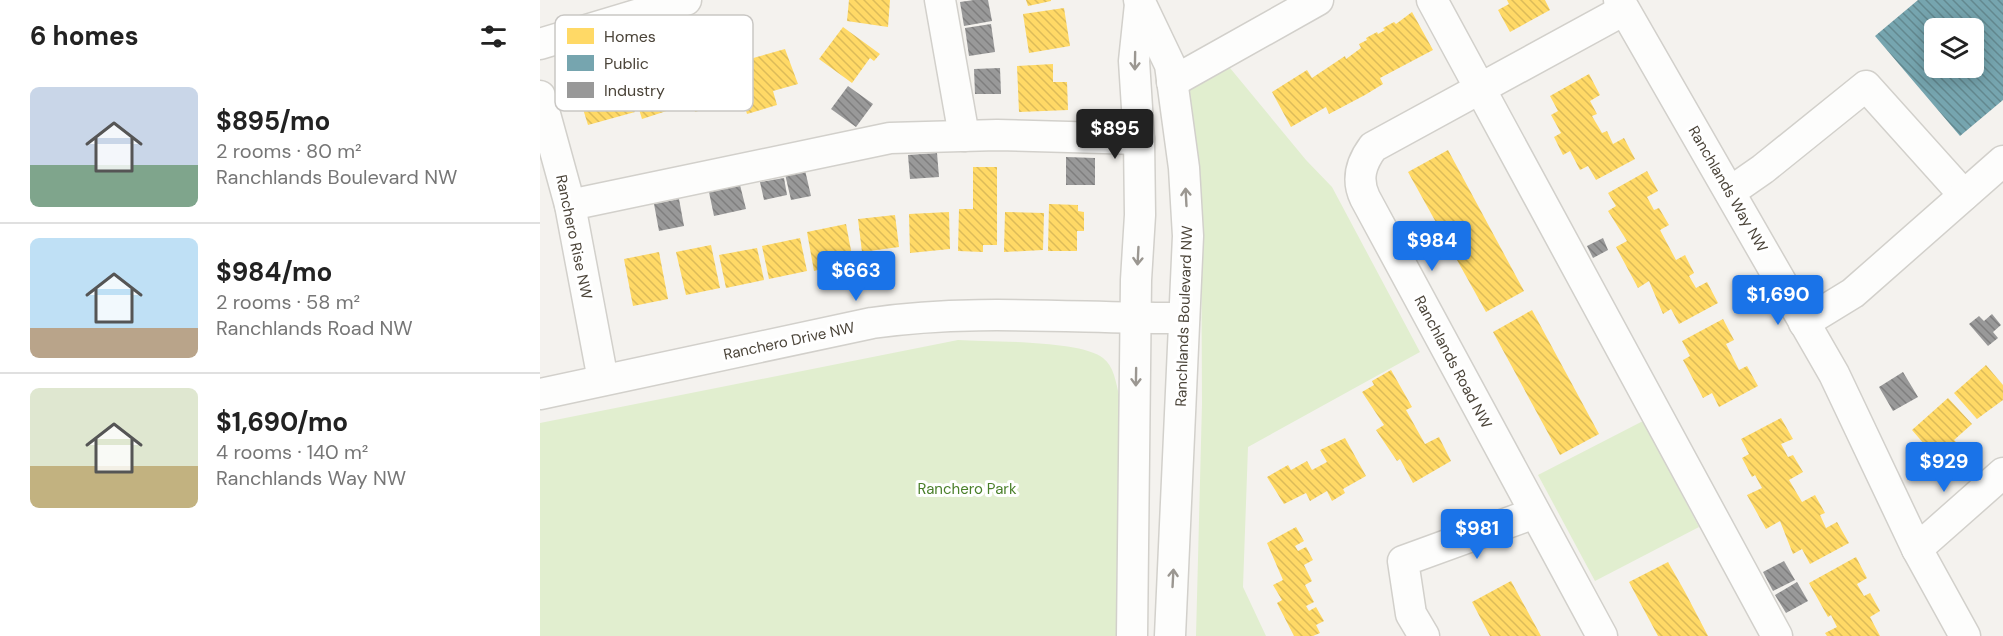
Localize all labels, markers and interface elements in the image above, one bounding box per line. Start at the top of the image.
legend [555,15,753,111]
map controls [1924,18,1984,78]
button: layers [1924,18,1984,78]
text: 6 homes [30,19,138,53]
icon: filters [477,20,510,53]
text: Homes [604,26,656,47]
one-way arrow [1129,51,1140,71]
text: Public [604,53,649,74]
text: Industry [604,80,665,101]
text: $895/mo [216,104,330,138]
pin: $895 [1079,109,1151,160]
icon: home [78,111,150,183]
text: $895 [1090,115,1140,141]
street label: Ranchlands Way NW [1684,122,1773,256]
text: 2 rooms · 80 m² [216,138,362,164]
text: Ranchlands Boulevard NW [216,164,457,190]
street label: Ranchero Rise NW [551,173,597,302]
one-way arrow [1180,187,1191,207]
pin: $984 [1396,221,1468,272]
street label: Ranchlands Boulevard NW [1171,225,1197,407]
text: $984 [1407,227,1457,253]
one-way arrow [1132,246,1143,266]
pin: $663 [820,251,892,302]
text: $984/mo [216,255,332,289]
text: $663 [831,257,881,283]
icon: home [78,262,150,334]
pin: $1,690 [1729,275,1827,326]
text: $1,690 [1746,281,1810,307]
text: 2 rooms · 58 m² [216,289,360,315]
street label: Ranchlands Road NW [1410,292,1497,432]
text: Ranchlands Road NW [216,315,413,341]
street label: Ranchero Drive NW [722,317,857,365]
one-way arrow [1130,366,1142,386]
text: $1,690/mo [216,405,348,439]
icon: home [78,412,150,484]
text: 4 rooms · 140 m² [216,439,368,465]
pin: $929 [1908,442,1980,493]
text: $929 [1920,448,1968,474]
text: Ranchlands Way NW [216,465,406,491]
park label: Ranchero Park [918,479,1017,499]
pin: $981 [1441,509,1513,560]
text: $981 [1455,515,1499,541]
one-way arrow [1168,568,1179,588]

